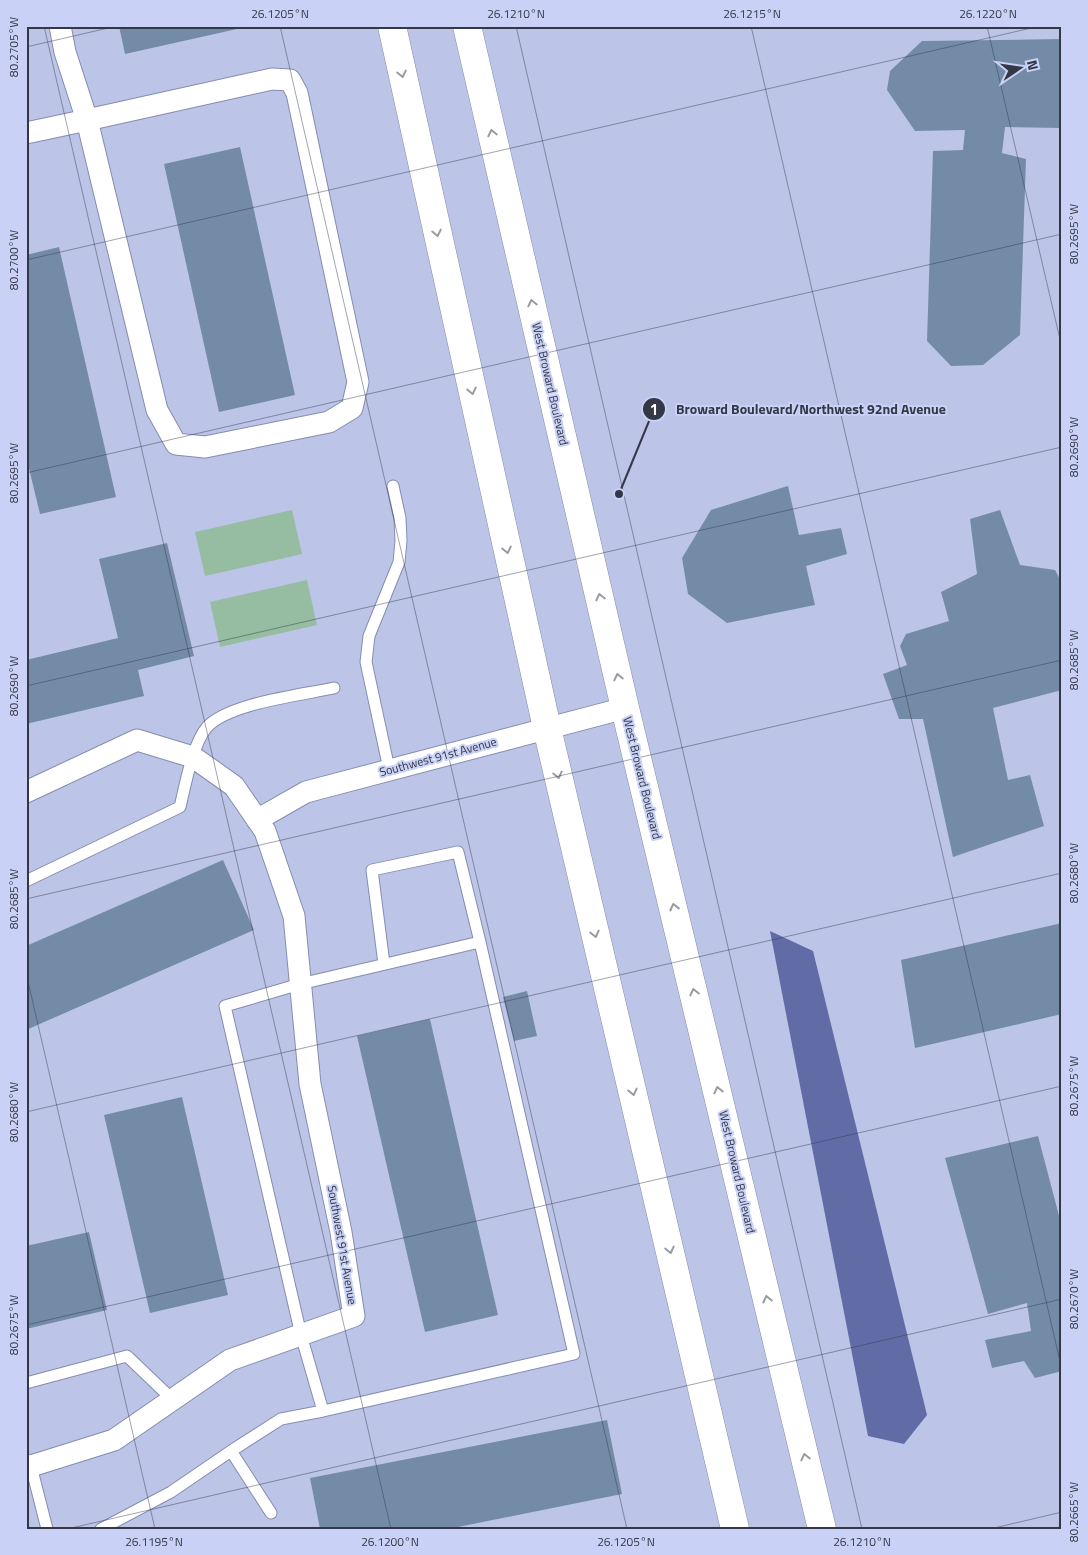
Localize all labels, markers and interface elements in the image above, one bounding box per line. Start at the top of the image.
text: 26.1205°N [251,4,309,23]
text: 26.1210°N [487,4,545,23]
text: 26.1215°N [723,4,781,23]
text: 26.1220°N [959,4,1017,23]
text: 80.2705°W [4,17,23,77]
north arrow [996,42,1046,92]
text: N [1022,58,1044,72]
one-way arrow [396,69,407,78]
one-way arrow [487,129,498,138]
text: 80.2695°W [1064,204,1083,264]
one-way arrow [431,228,442,237]
text: 80.2700°W [4,230,23,290]
one-way arrow [527,298,538,307]
street label: West Broward Boulevard [527,321,574,447]
one-way arrow [466,387,477,396]
callout: Broward Boulevard/Northwest 92nd Avenue [641,395,956,424]
text: 1 [650,398,658,421]
text: Broward Boulevard/Northwest 92nd Avenue [676,398,946,419]
text: 80.2690°W [1064,417,1083,477]
text: 80.2695°W [4,443,23,503]
one-way arrow [502,545,512,554]
one-way arrow [595,593,606,602]
text: 80.2685°W [1064,630,1083,690]
text: 80.2690°W [4,656,23,716]
one-way arrow [613,672,624,681]
street label: West Broward Boulevard [618,715,667,841]
street label: Southwest 91st Avenue [377,732,499,781]
one-way arrow [552,771,563,780]
text: 80.2680°W [1064,843,1083,903]
text: 80.2685°W [4,869,23,929]
one-way arrow [669,902,680,911]
one-way arrow [589,929,600,938]
one-way arrow [689,987,700,996]
text: 80.2675°W [1064,1056,1083,1116]
text: 80.2680°W [4,1082,23,1142]
one-way arrow [713,1085,724,1094]
one-way arrow [627,1087,638,1096]
street label: West Broward Boulevard [714,1109,761,1235]
street label: Southwest 91st Avenue [323,1184,362,1306]
one-way arrow [664,1245,675,1254]
text: 80.2670°W [1064,1269,1083,1329]
one-way arrow [762,1294,773,1303]
text: 80.2675°W [4,1295,23,1355]
one-way arrow [800,1453,811,1462]
text: 80.2665°W [1064,1482,1083,1542]
text: 26.1195°N [125,1532,183,1551]
text: 26.1200°N [361,1532,419,1551]
text: 26.1205°N [597,1532,655,1551]
text: 26.1210°N [833,1532,891,1551]

